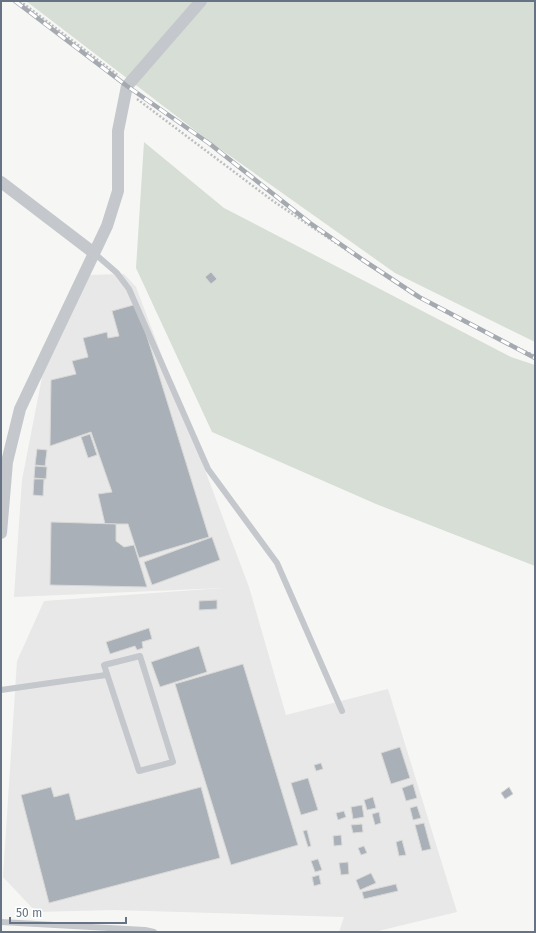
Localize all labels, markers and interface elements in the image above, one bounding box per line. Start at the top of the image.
scale bar [10,899,126,925]
text: 50 m [16,906,42,920]

